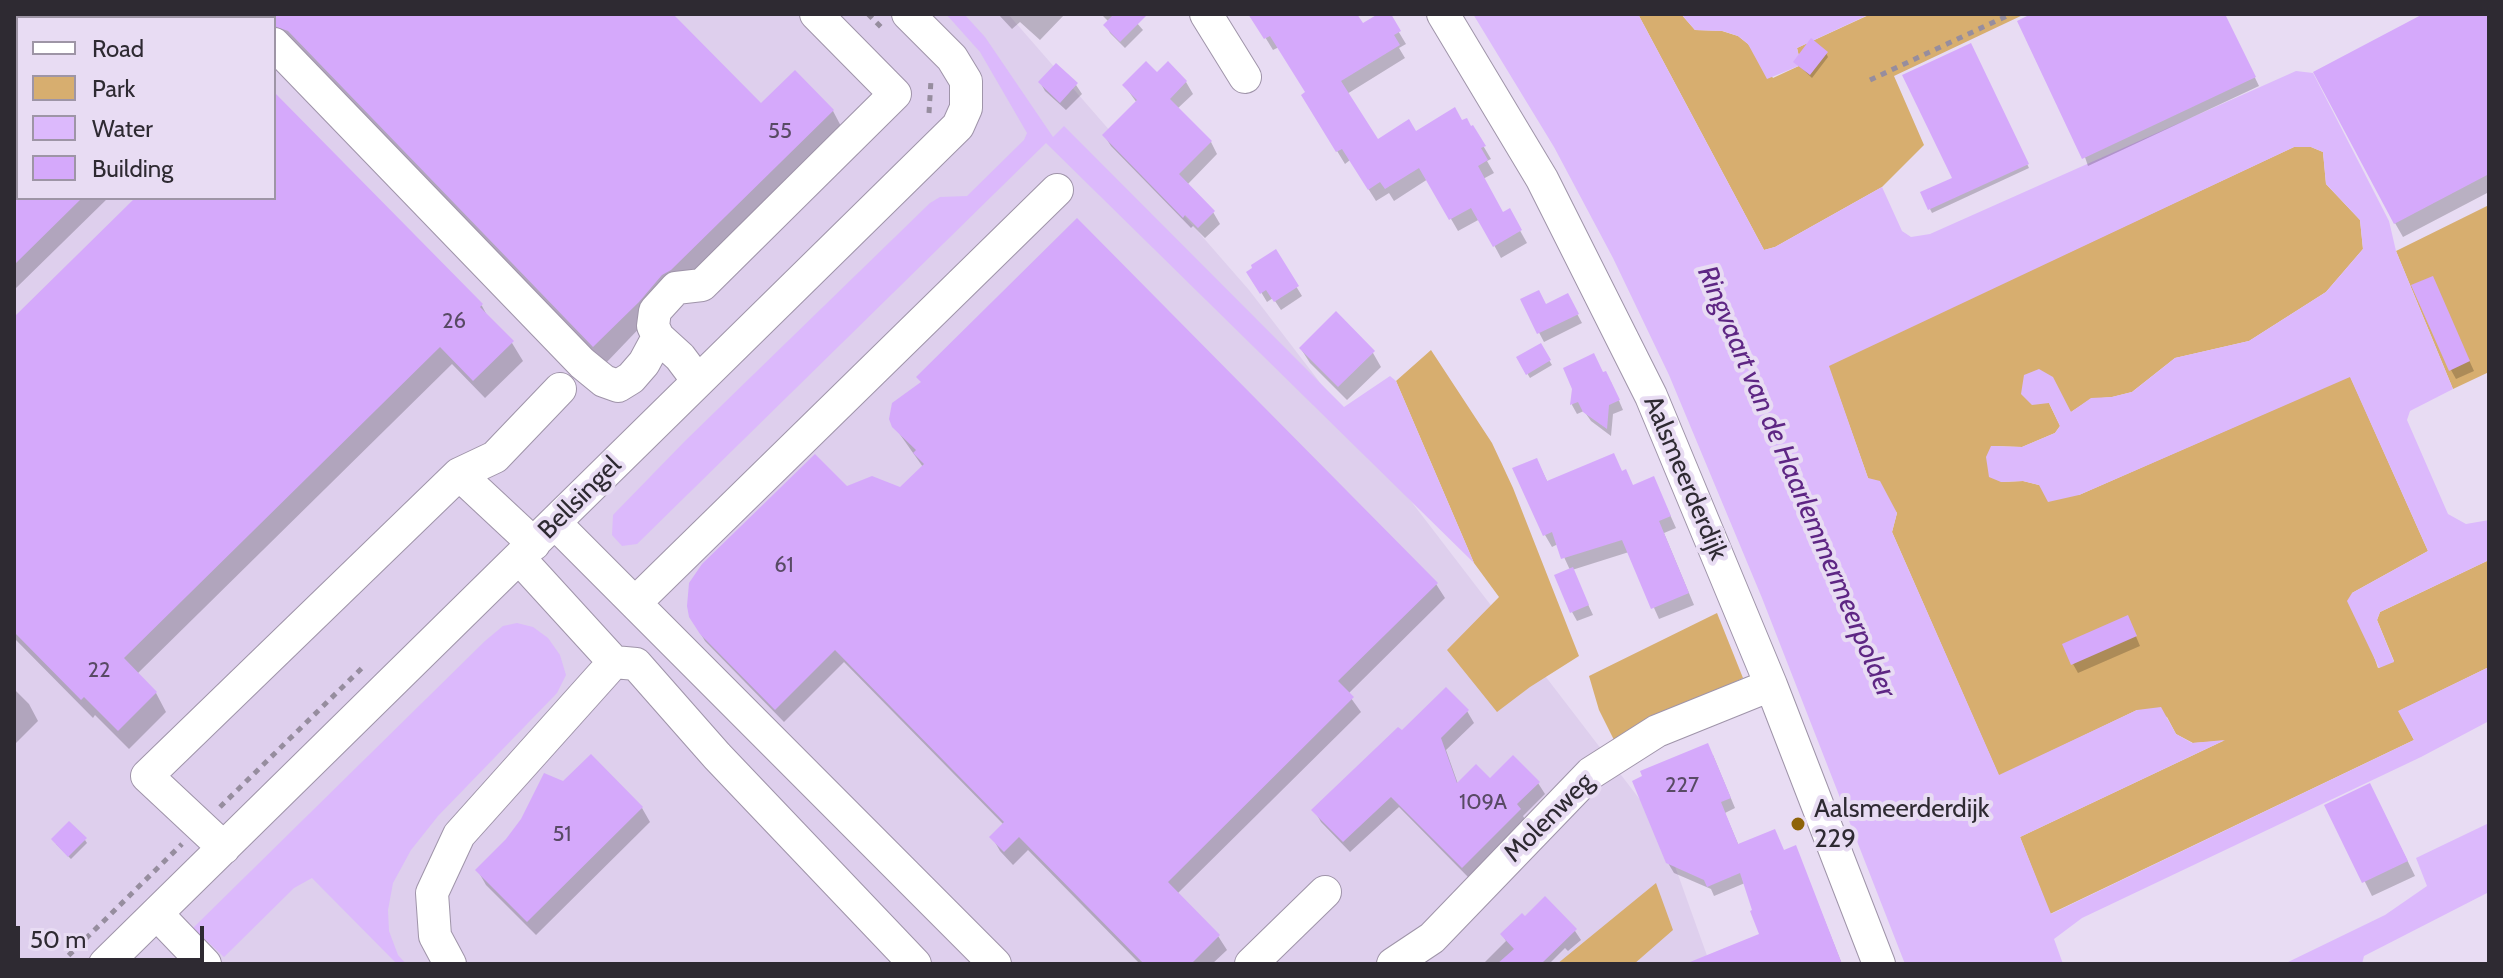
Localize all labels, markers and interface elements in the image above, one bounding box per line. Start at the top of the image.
legend [16,16,276,200]
text: Road [92,34,144,63]
text: Park [92,74,135,103]
text: Water [92,114,153,143]
house number: 55 [768,119,792,145]
text: Building [92,154,173,183]
water label: Ringvaart van de Haarlemmermeerpolder [1690,261,1902,703]
house number: 26 [442,309,466,335]
street label: Aalsmeerderdijk [1636,391,1734,565]
street label: Bellsingel [532,450,628,546]
house number: 61 [774,553,794,579]
house number: 22 [87,658,111,684]
street label: Molenweg [1498,767,1600,869]
house number: 227 [1665,773,1699,799]
house number: 109A [1459,790,1507,816]
place label: Aalsmeerderdijk 229 [1814,793,1989,854]
marker: Aalsmeerderdijk 229 [1789,815,1807,833]
house number: 51 [552,822,572,848]
scale bar [20,910,208,960]
text: 50 m [30,925,86,954]

